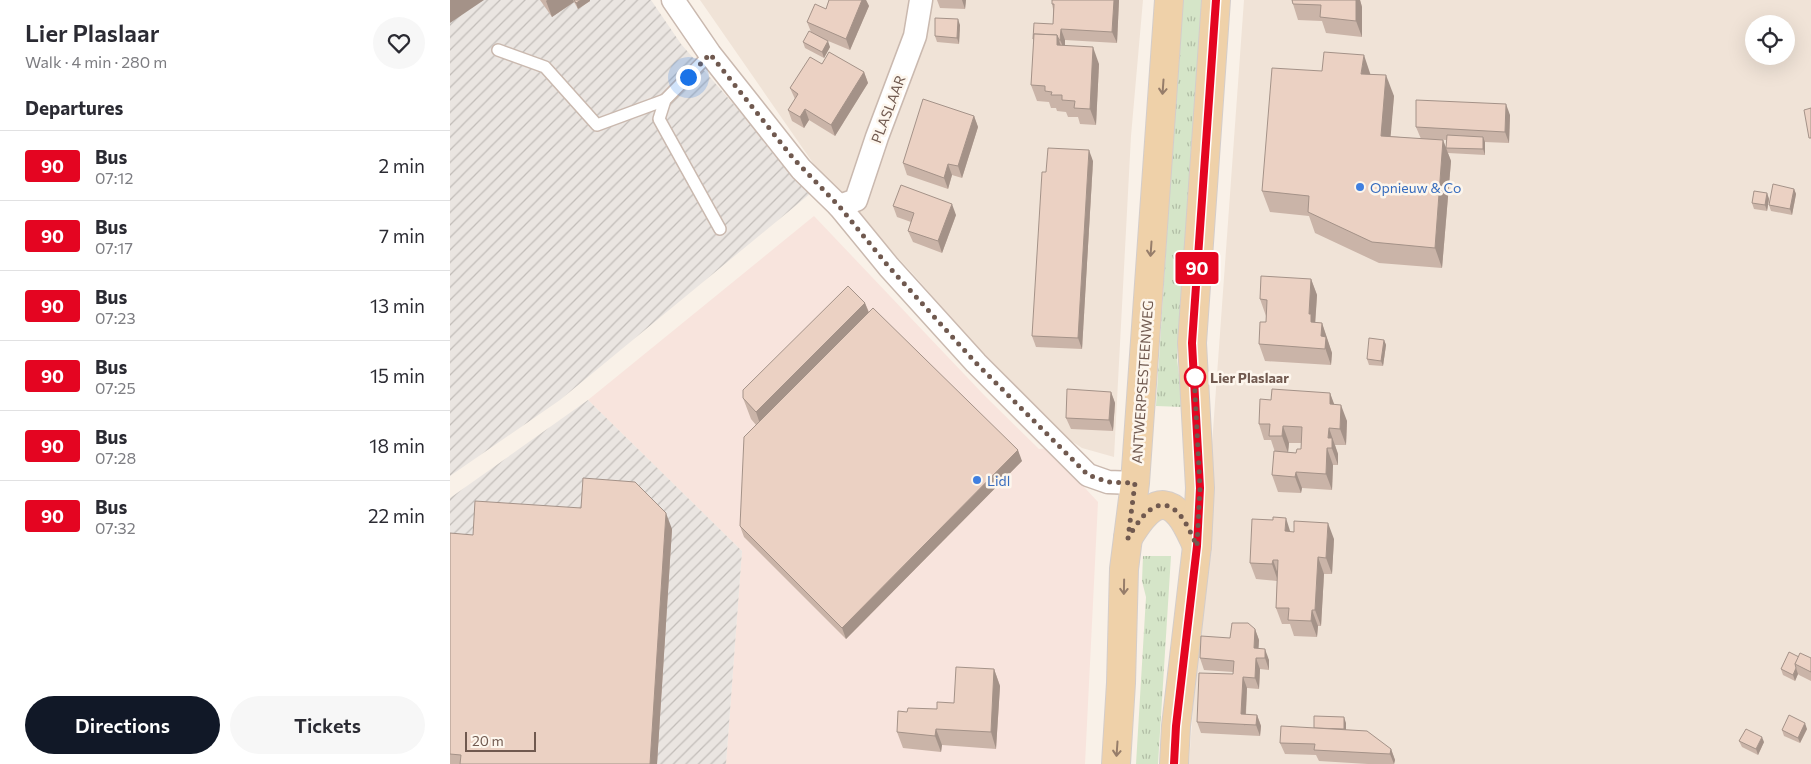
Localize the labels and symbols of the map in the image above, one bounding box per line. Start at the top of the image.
your location [676,65,701,90]
street label: PLASLAAR [867,73,909,145]
one-way arrow [1158,79,1168,95]
place label: Opnieuw & Co [1370,179,1461,196]
marker: Opnieuw & Co [1354,181,1366,193]
one-way arrow [1147,241,1156,257]
line badge: 90 [1174,252,1220,284]
street label: ANTWERPSESTEENWEG [1128,300,1156,464]
marker: Lier Plaslaar [1184,366,1206,388]
place label: Lier Plaslaar [1210,369,1289,386]
place label: Lidl [987,472,1010,489]
marker: Lidl [971,474,983,486]
one-way arrow [1119,578,1129,594]
scale bar [465,729,536,752]
one-way arrow [1113,741,1122,757]

